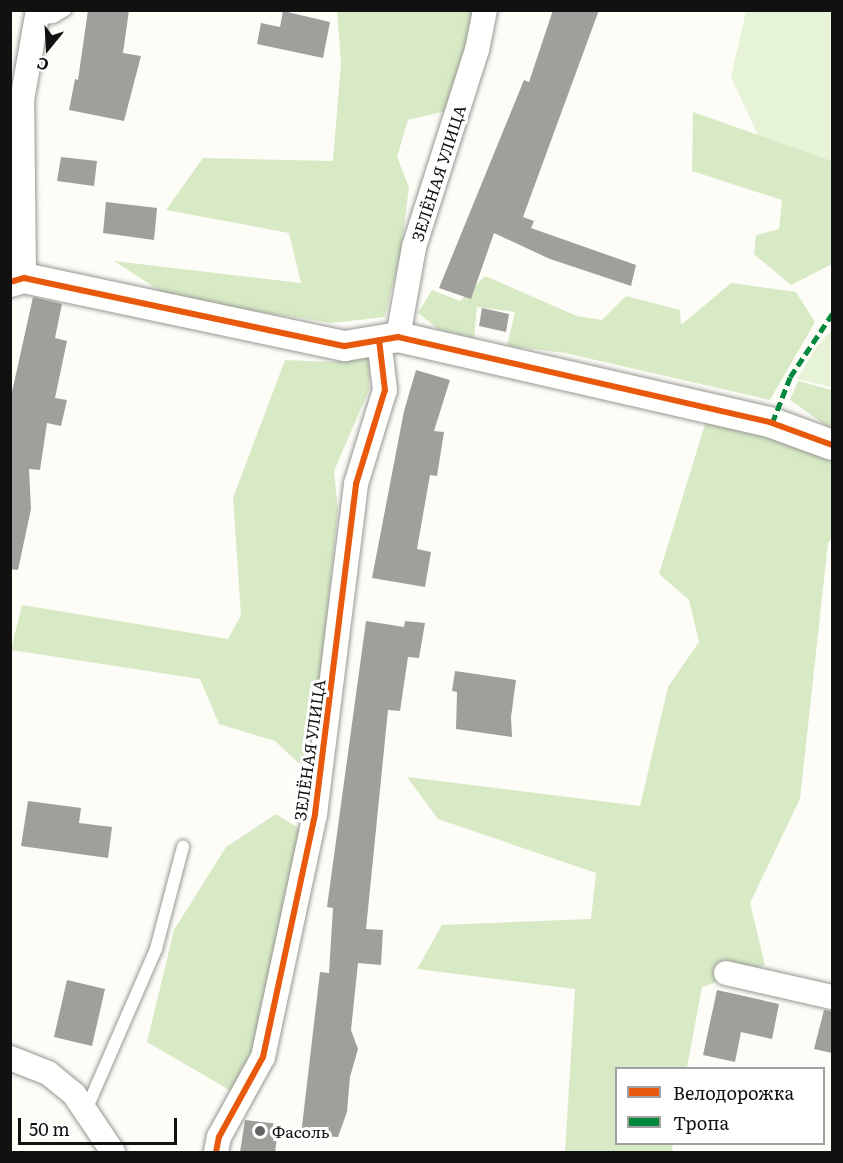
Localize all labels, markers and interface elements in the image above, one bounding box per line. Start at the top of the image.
north arrow [18,18,78,78]
text: С [33,52,52,78]
street label: ЗЕЛЁНАЯ УЛИЦА [407,102,469,244]
street label: ЗЕЛЁНАЯ УЛИЦА [290,678,328,822]
legend [615,1067,825,1145]
text: Велодорожка [673,1079,794,1106]
scale bar [21,1106,180,1144]
text: Тропа [673,1109,729,1136]
text: 50 m [29,1115,70,1142]
place label: Фасоль [272,1121,330,1141]
marker: Фасоль [253,1124,267,1138]

